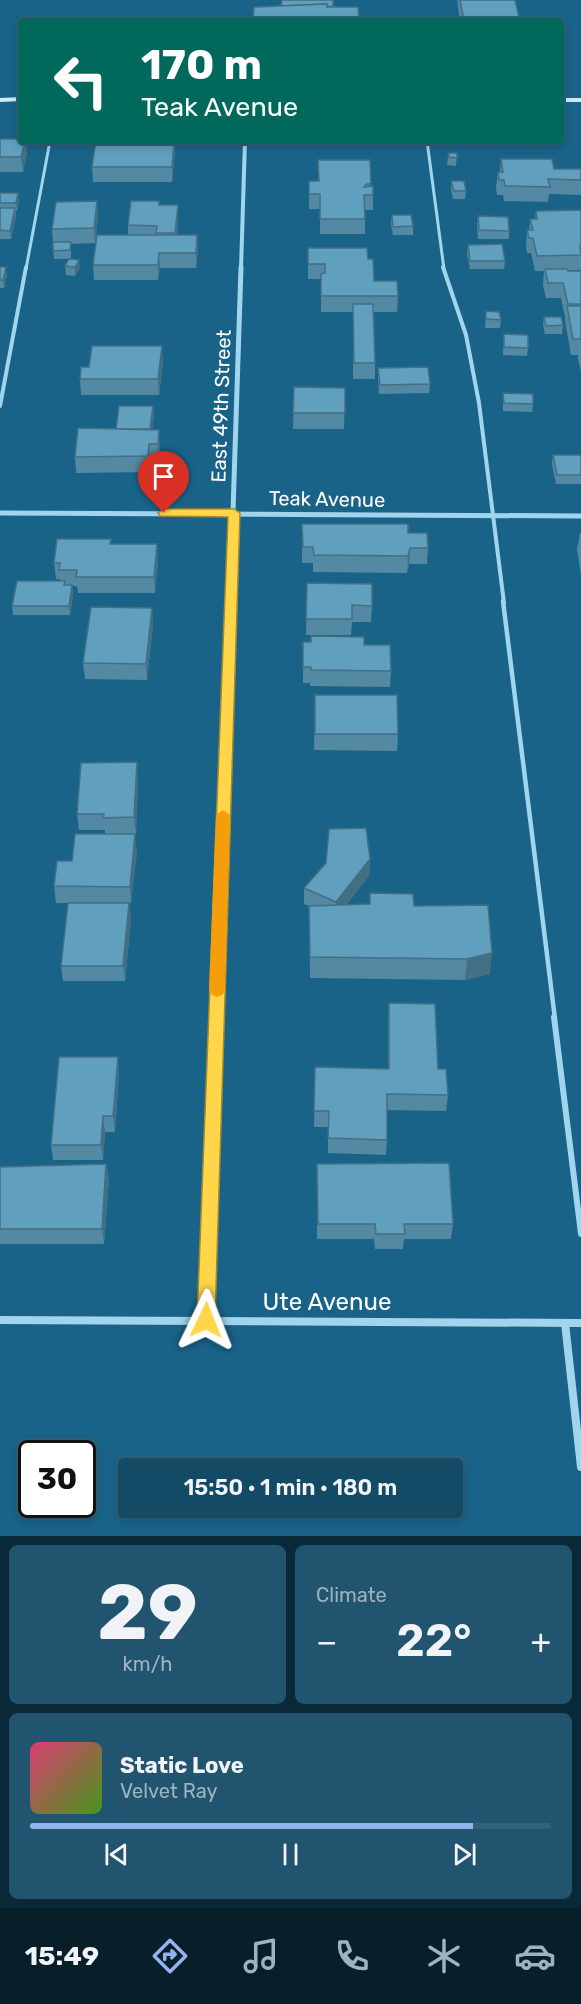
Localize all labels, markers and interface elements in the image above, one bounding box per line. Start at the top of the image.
text: 170 m [141,40,262,90]
icon: left [42,42,120,120]
text: Teak Avenue [141,91,298,123]
street label: East 49th Street [206,329,236,483]
pin [138,451,189,513]
icon: arrive [147,460,180,493]
street label: Teak Avenue [269,486,385,512]
position arrow [174,1288,238,1352]
street label: Ute Avenue [263,1288,391,1316]
speed limit sign: 30 [18,1440,96,1518]
text: 15:50 · 1 min · 180 m [184,1474,397,1501]
text: 29 [97,1566,198,1659]
text: Climate [316,1583,387,1607]
text: 22° [396,1614,472,1667]
text: − [316,1622,337,1661]
text: + [530,1622,551,1661]
text: km/h [123,1652,172,1676]
text: Static Love [120,1752,244,1779]
text: Velvet Ray [120,1779,218,1803]
icon: previous [100,1838,133,1871]
icon: pause [274,1838,307,1871]
icon: next [448,1838,481,1871]
icon: directions [149,1935,191,1977]
icon: music [240,1935,282,1977]
icon: phone [331,1935,373,1977]
icon: climate [423,1935,465,1977]
icon: car [514,1935,556,1977]
text: 15:49 [25,1940,99,1972]

